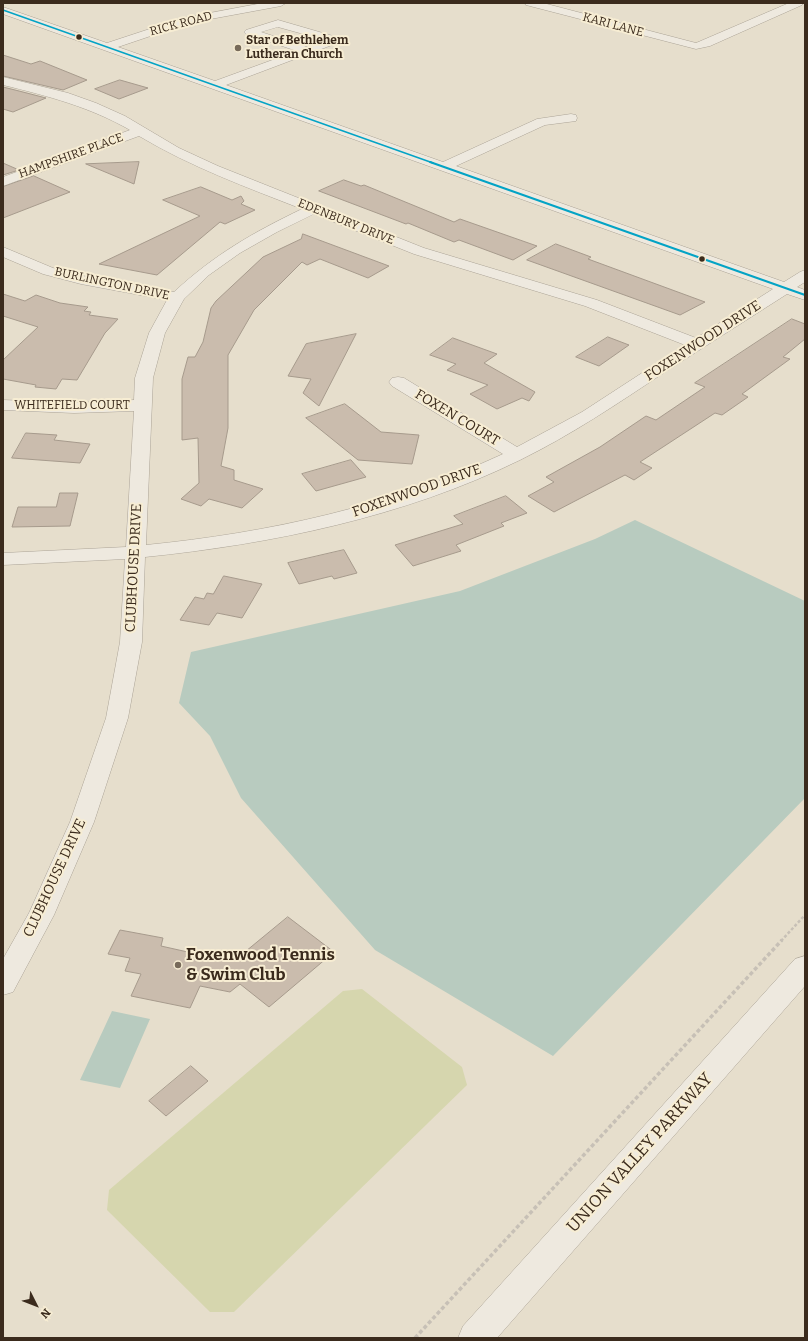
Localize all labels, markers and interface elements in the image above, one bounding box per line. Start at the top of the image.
street label: RICK ROAD [148,9,214,39]
street label: KARI LANE [581,10,645,40]
unlabelled marker [74,32,84,42]
place label: Star of Bethlehem Lutheran Church [246,34,348,62]
marker: Star of Bethlehem Lutheran Church [233,43,243,53]
street label: HAMPSHIRE PLACE [17,130,125,182]
street label: EDENBURY DRIVE [296,196,396,248]
unlabelled marker [697,254,707,264]
street label: BURLINGTON DRIVE [53,265,171,303]
street label: FOXENWOOD DRIVE [642,297,764,385]
street label: FOXEN COURT [412,386,502,450]
street label: WHITEFIELD COURT [14,399,130,413]
street label: FOXENWOOD DRIVE [350,461,484,521]
street label: CLUBHOUSE DRIVE [122,503,146,633]
street label: CLUBHOUSE DRIVE [20,816,90,940]
place label: Foxenwood Tennis & Swim Club [186,945,335,985]
marker: Foxenwood Tennis & Swim Club [173,960,183,970]
street label: UNION VALLEY PARKWAY [563,1069,717,1237]
north arrow [16,1285,56,1325]
text: N [38,1306,53,1321]

